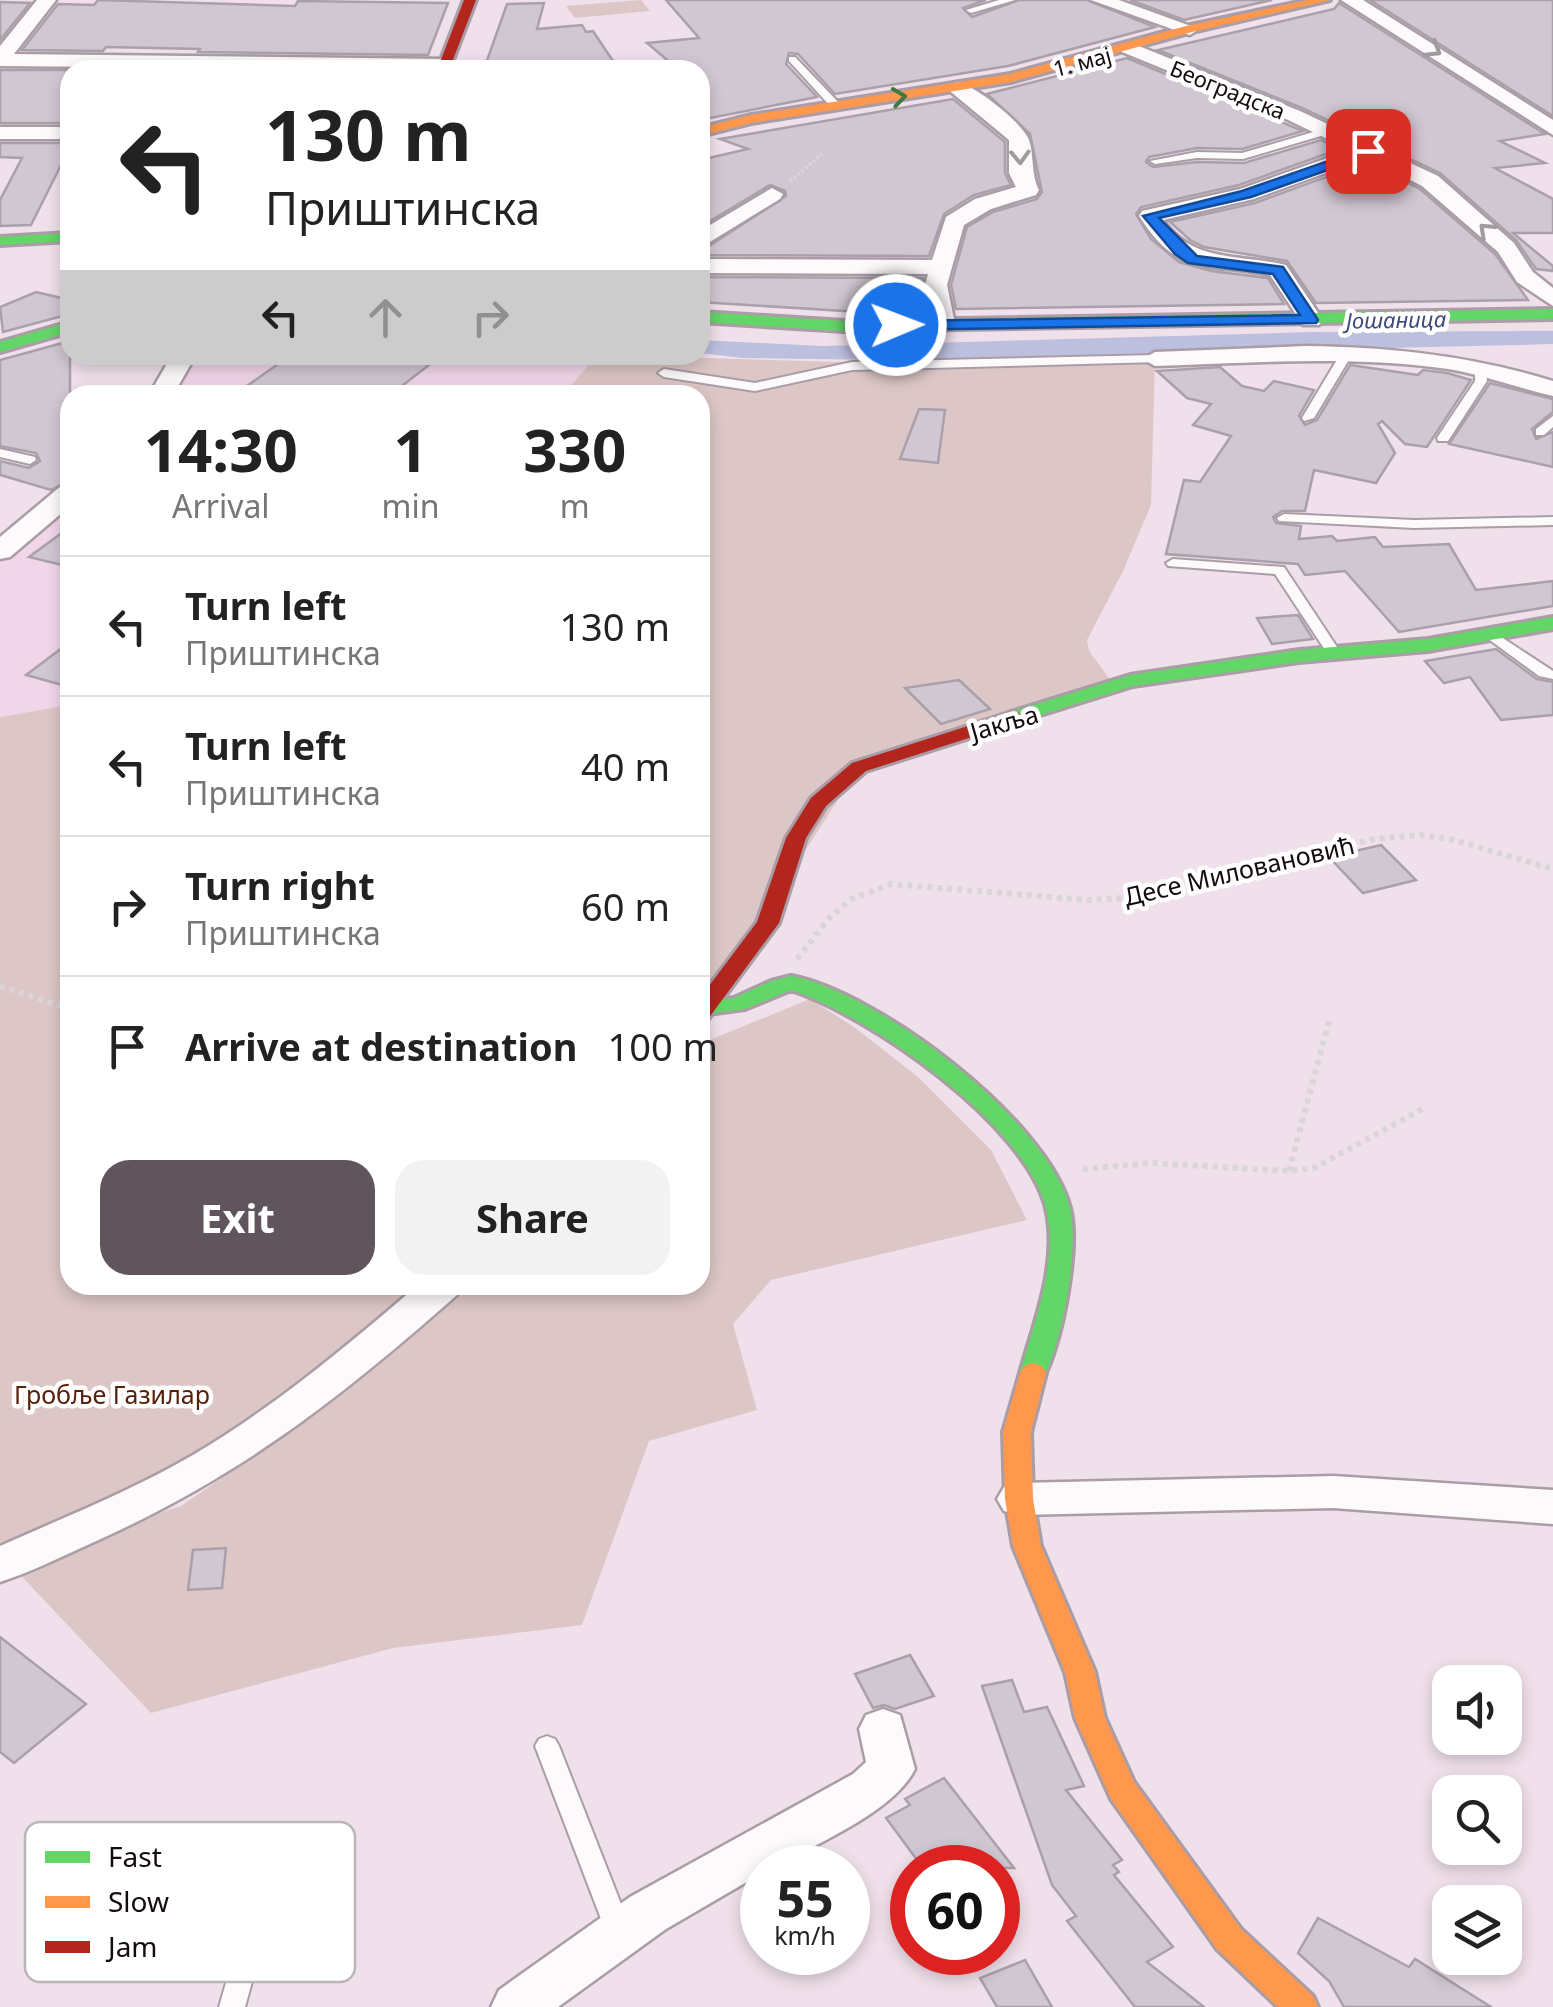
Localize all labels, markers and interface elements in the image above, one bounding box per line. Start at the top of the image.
one-way arrow [1423,37,1441,56]
street label: 1. мај [1050,39,1114,83]
street label: Београдска [1166,52,1290,126]
text: 130 m [265,86,472,182]
one-way arrow [891,87,908,108]
icon: left [100,100,230,230]
pin [1326,109,1411,194]
icon: arrive [1341,124,1396,179]
one-way arrow [1009,150,1030,165]
text: Приштинска [265,177,540,238]
one-way arrow [1480,224,1498,242]
position arrow [844,273,948,377]
icon: left [253,290,308,345]
icon: ahead [358,290,413,345]
icon: right [463,290,518,345]
water label: Јошаница [1342,303,1446,335]
text: 14:30 [144,408,298,490]
text: 1 [393,408,428,490]
text: 330 [523,408,626,490]
text: Arrival [172,484,270,527]
text: min [382,484,440,527]
text: m [560,484,590,527]
text: Turn left [185,579,347,631]
icon: left [100,599,155,654]
text: 130 m [559,600,670,652]
text: Приштинска [185,631,381,674]
street label: Јакља [964,696,1042,748]
text: Turn left [185,719,347,771]
icon: left [100,739,155,794]
text: 40 m [581,740,670,792]
text: Приштинска [185,771,381,814]
street label: Десе Миловановић [1121,827,1357,913]
text: Turn right [185,859,375,911]
icon: right [100,879,155,934]
text: 60 m [581,880,670,932]
text: Приштинска [185,911,381,954]
icon: arrive [100,1019,155,1074]
text: Arrive at destination [185,1020,577,1072]
text: 100 m [607,1020,718,1072]
button: Exit [100,1160,375,1275]
button: Share [395,1160,670,1275]
park label: Гробље Газилар [14,1377,210,1411]
map controls [1432,1665,1522,1975]
button: sound [1432,1665,1522,1755]
button: search [1432,1775,1522,1865]
legend [25,1822,355,1982]
text: Fast [108,1837,162,1875]
speed limit sign: 60 [890,1845,1020,1975]
text: 55 [776,1864,834,1932]
text: Slow [108,1882,169,1920]
button: layers [1432,1885,1522,1975]
text: km/h [774,1918,836,1952]
text: Jam [105,1927,158,1965]

